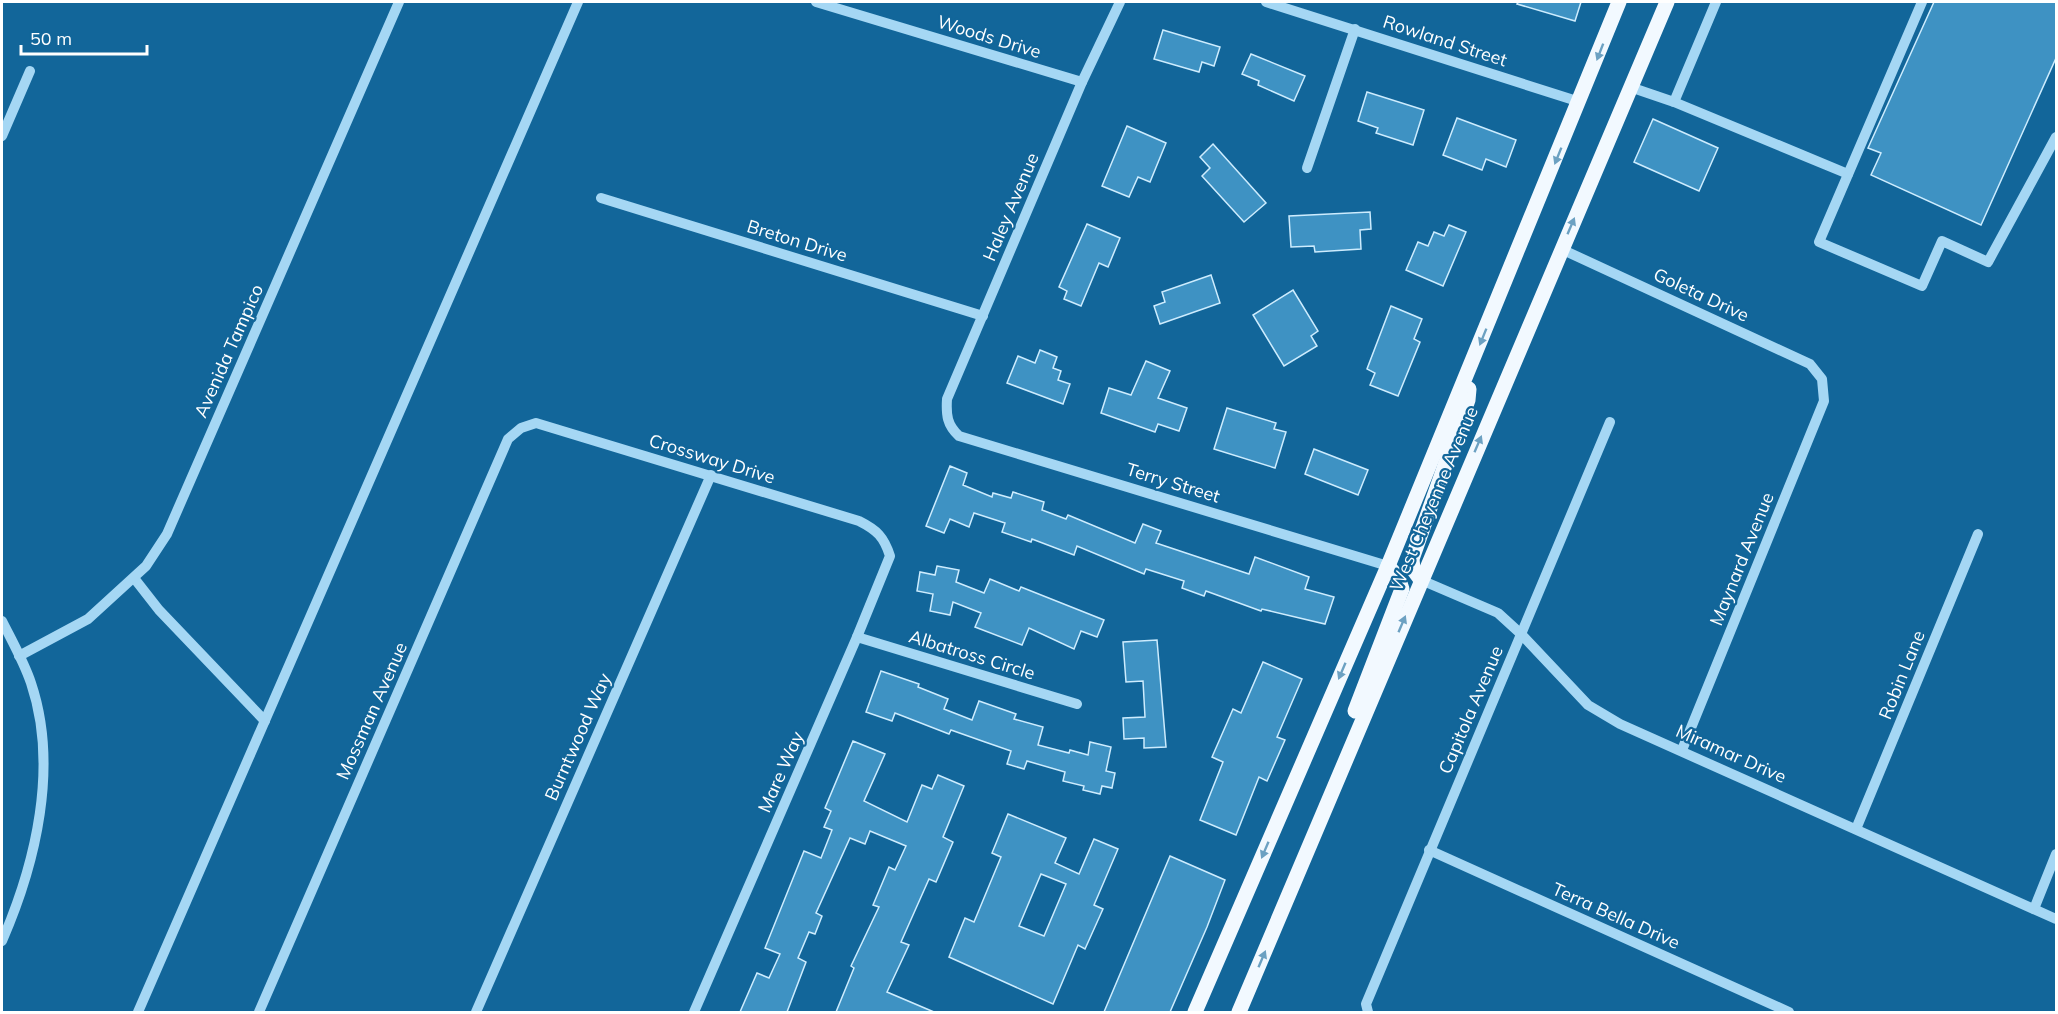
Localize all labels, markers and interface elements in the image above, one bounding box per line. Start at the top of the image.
street label: Woods Drive [934,10,1044,63]
street label: Rowland Street [1380,10,1510,71]
scale bar [21,18,147,56]
text: 50 m [30,27,72,50]
one-way arrow [1594,43,1604,61]
one-way arrow [1553,148,1563,166]
street label: Haley Avenue [977,149,1044,264]
street label: Breton Drive [744,214,850,267]
one-way arrow [1566,217,1576,235]
street label: Goleta Drive [1650,262,1753,327]
street label: Avenida Tampico [189,281,268,421]
one-way arrow [1478,328,1488,346]
street label: West Cheyenne Avenue [1384,403,1483,595]
street label: Crossway Drive [646,428,778,489]
one-way arrow [1473,435,1483,453]
street label: Terry Street [1123,457,1223,508]
street label: Maynard Avenue [1704,489,1779,629]
one-way arrow [1398,615,1407,633]
street label: Albatross Circle [906,624,1038,685]
street label: Robin Lane [1873,627,1930,723]
street label: Mossman Avenue [331,638,412,783]
street label: Capitola Avenue [1433,642,1508,777]
one-way arrow [1338,663,1347,680]
street label: Burntwood Way [539,669,616,804]
street label: Miramar Drive [1672,719,1790,788]
street label: Mare Way [752,727,809,816]
one-way arrow [1260,842,1270,860]
street label: Terra Bella Drive [1549,877,1684,954]
one-way arrow [1257,949,1267,967]

